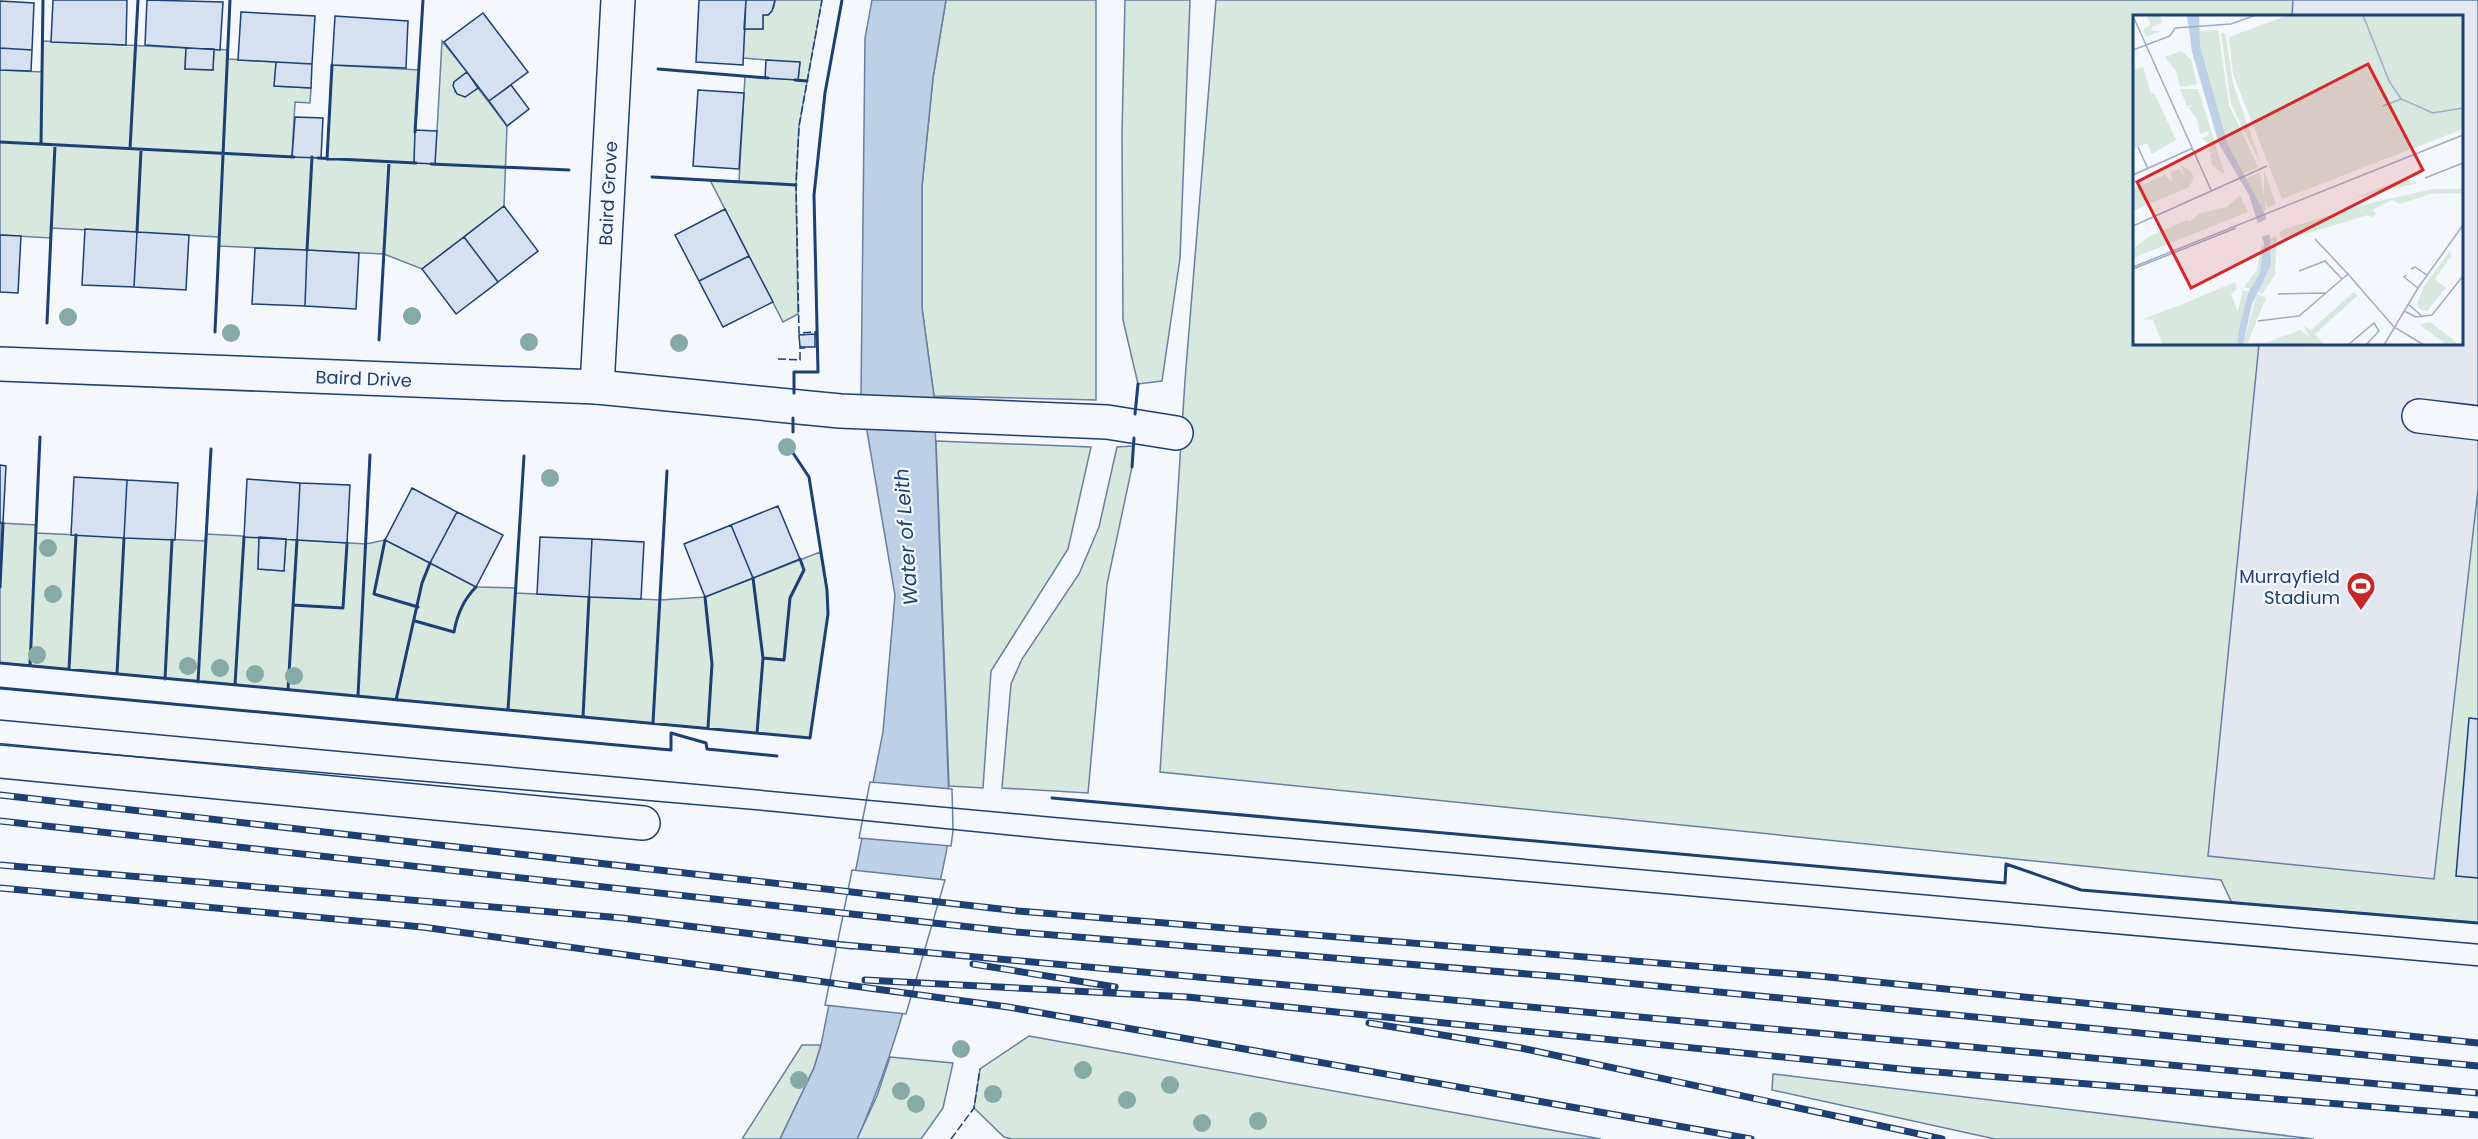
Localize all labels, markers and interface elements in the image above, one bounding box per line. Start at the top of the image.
inset map [2133,15,2463,345]
street label: Baird Grove [592,140,623,246]
street label: Baird Drive [315,364,412,392]
water label: Water of Leith [887,467,925,607]
place label: Murrayfield Stadium [2239,564,2340,610]
sports icon: Murrayfield Stadium [2345,570,2377,612]

